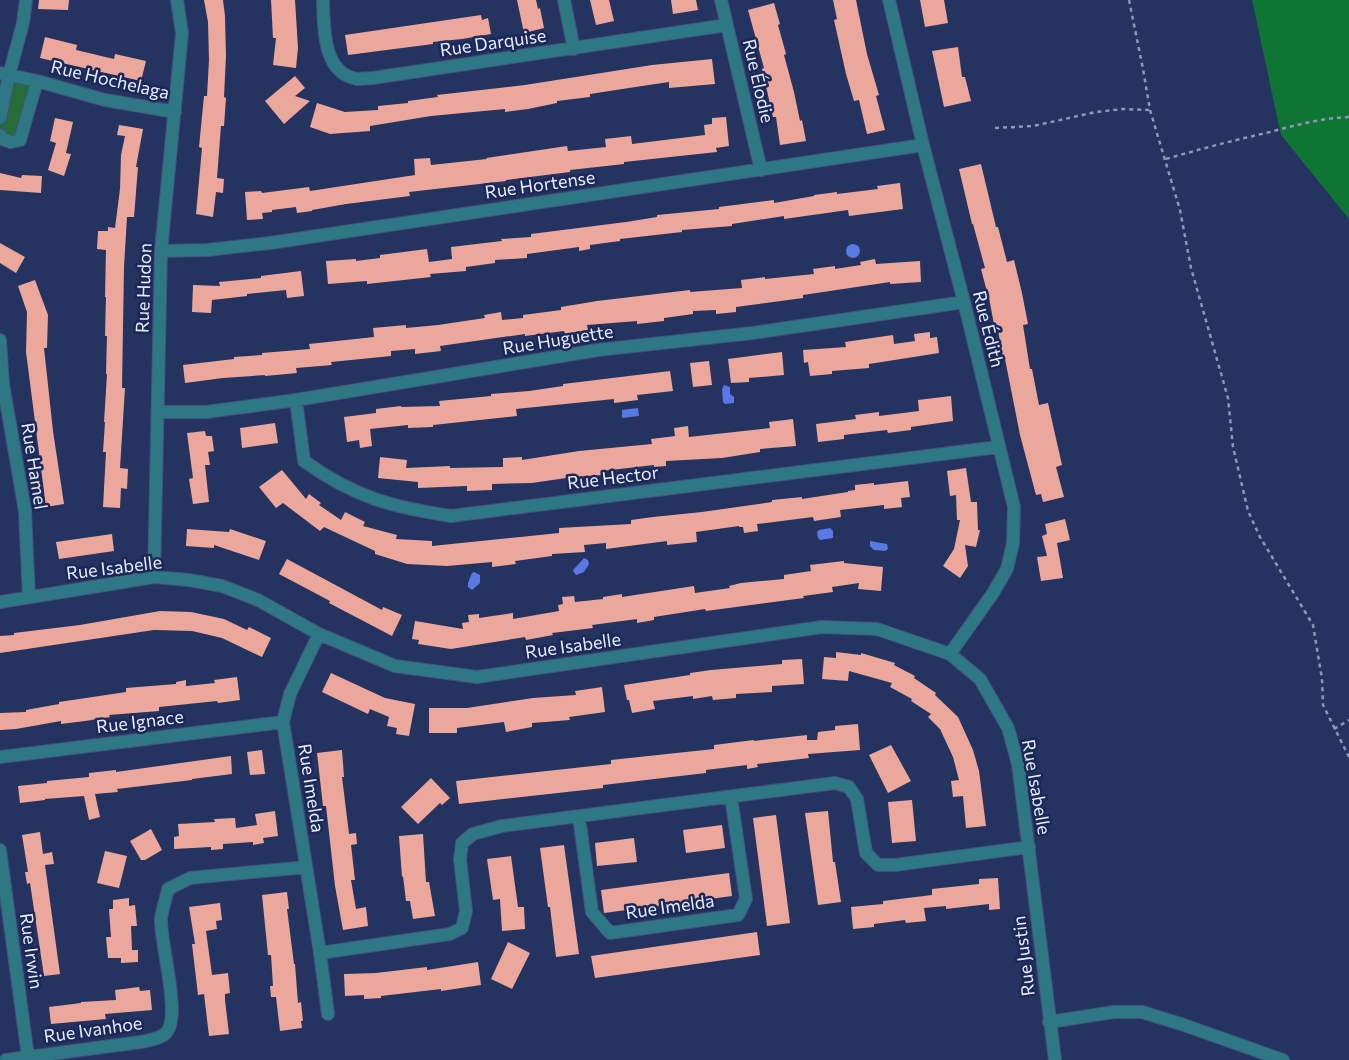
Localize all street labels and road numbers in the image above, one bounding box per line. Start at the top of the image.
street label: Rue Darquise [438,24,548,60]
street label: Rue Élodie [739,37,779,125]
street label: Rue Hochelaga [49,55,172,103]
street label: Rue Hortense [483,165,596,203]
street label: Rue Hudon [130,243,156,333]
street label: Rue Édith [969,288,1009,369]
street label: Rue Huguette [501,319,615,359]
street label: Rue Hamel [17,421,53,511]
street label: Rue Hector [566,460,660,494]
street label: Rue Isabelle [65,550,163,584]
street label: Rue Isabelle [524,627,622,663]
street label: Rue Ignace [95,705,185,737]
street label: Rue Isabelle [1018,737,1056,836]
street label: Rue Imelda [294,742,330,834]
street label: Rue Imelda [624,889,716,923]
street label: Rue Irwin [16,911,48,990]
street label: Rue Justin [1007,915,1039,998]
street label: Rue Ivanhoe [42,1011,144,1047]

